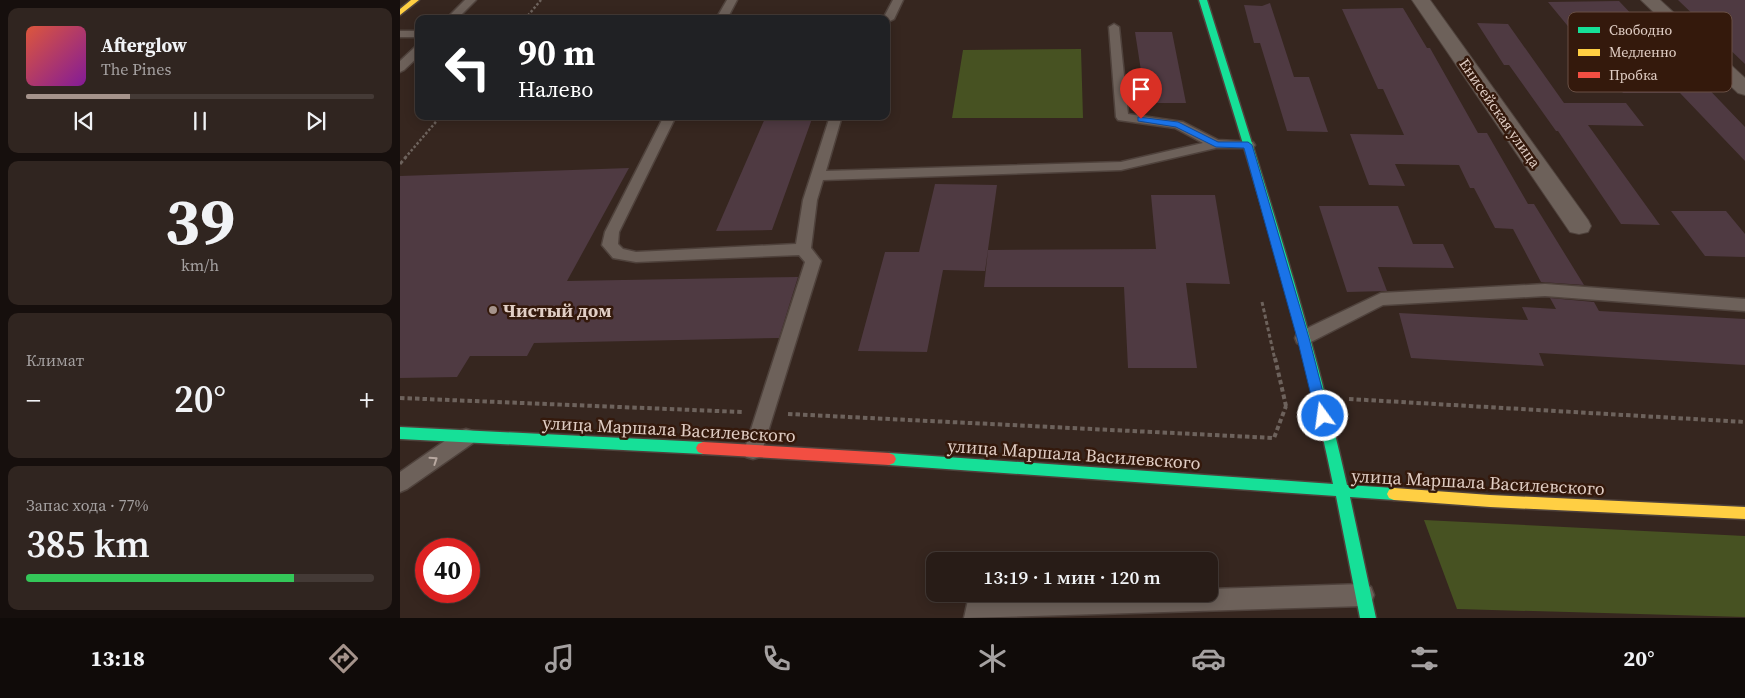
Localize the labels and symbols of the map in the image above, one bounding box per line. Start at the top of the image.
legend [1568,12,1732,92]
text: Свободно [1609,20,1672,40]
text: Медленно [1609,42,1677,62]
street label: Енисейская улица [1454,54,1546,172]
text: Пробка [1609,65,1658,85]
pin [1120,68,1162,119]
place label: Чистый дом [503,298,611,323]
marker: Чистый дом [487,304,499,316]
position arrow [1296,389,1348,441]
street label: улица Маршала Василевского [542,410,797,448]
street label: улица Маршала Василевского [946,433,1202,475]
one-way arrow [429,456,438,466]
street label: улица Маршала Василевского [1351,463,1606,501]
speed limit sign: 40 [415,538,480,603]

